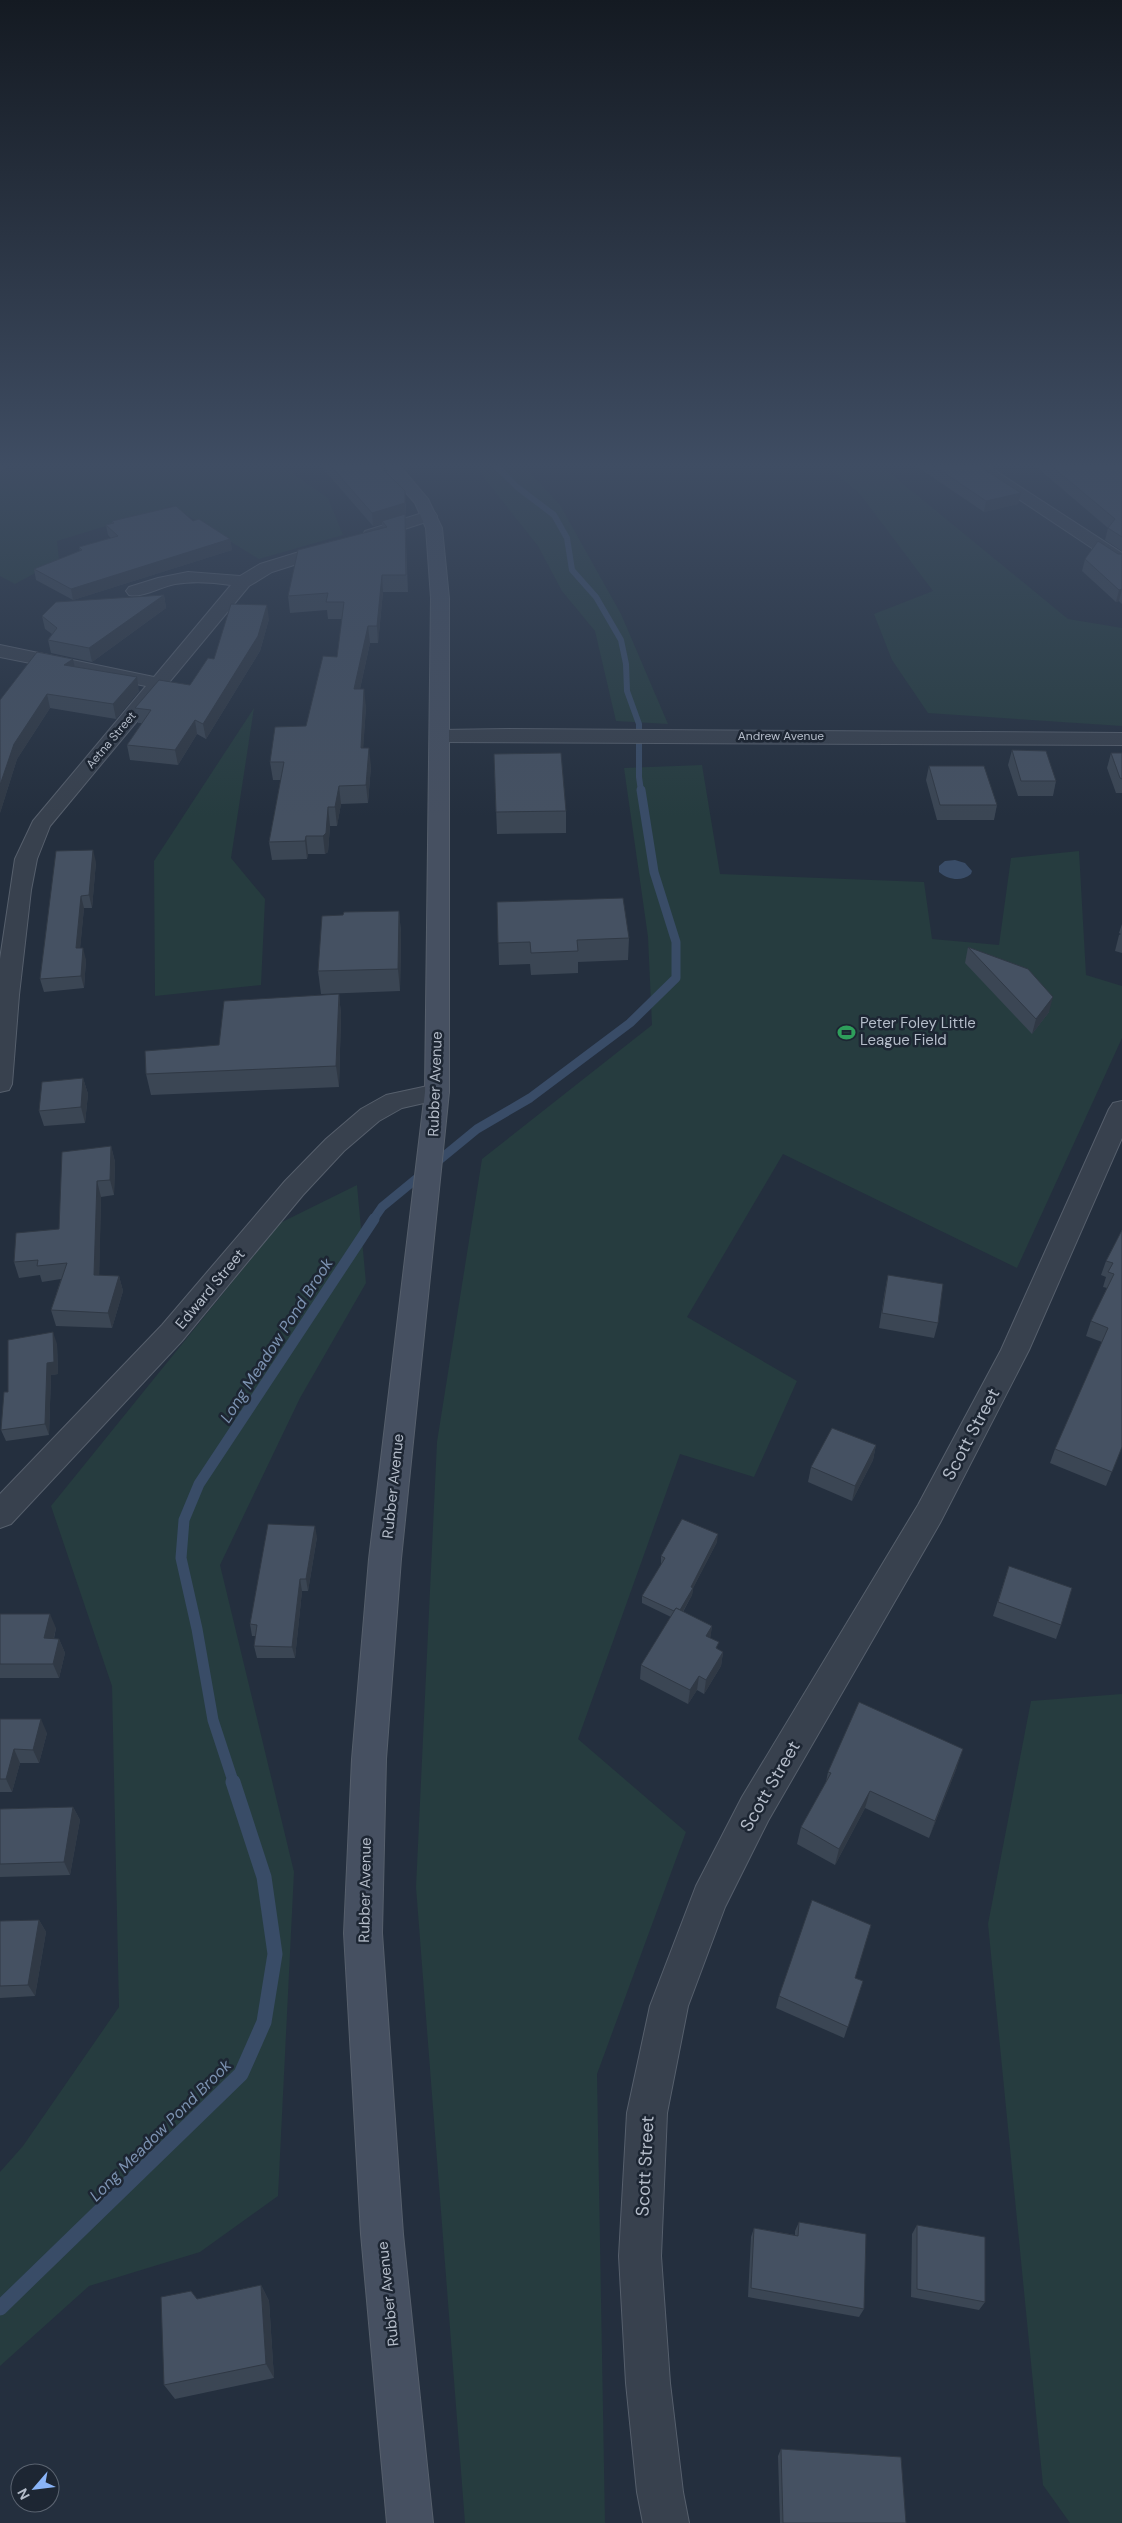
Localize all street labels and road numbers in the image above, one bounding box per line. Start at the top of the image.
street label: Aetna Street [83,708,140,772]
street label: Andrew Avenue [738,728,824,744]
street label: Rubber Avenue [423,1031,447,1137]
street label: Edward Street [171,1245,249,1333]
street label: Scott Street [937,1384,1005,1484]
street label: Rubber Avenue [378,1433,408,1539]
street label: Scott Street [734,1736,806,1836]
street label: Rubber Avenue [354,1837,376,1943]
street label: Scott Street [630,2115,660,2217]
street label: Rubber Avenue [373,2241,403,2347]

